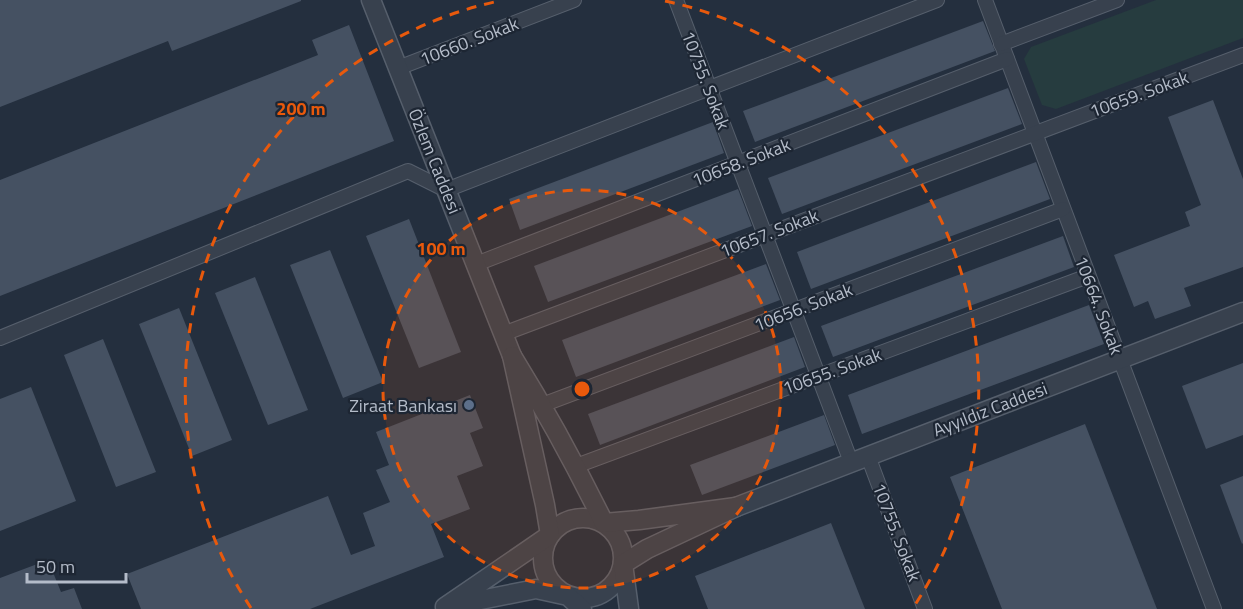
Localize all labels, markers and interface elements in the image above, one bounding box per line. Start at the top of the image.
street label: 10660. Sokak [416,10,523,72]
street label: 10755. Sokak [675,27,737,134]
street label: 10659. Sokak [1086,63,1193,124]
text: 200 m [276,95,326,122]
street label: Özlem Caddesi [402,104,468,218]
street label: 10658. Sokak [688,131,795,193]
street label: 10657. Sokak [716,202,823,264]
text: 100 m [416,235,466,262]
street label: 10664. Sokak [1068,252,1130,359]
street label: 10656. Sokak [750,276,857,338]
street label: 10655. Sokak [779,340,886,401]
street label: Ayyıldız Caddesi [929,375,1051,443]
centre of rings [572,379,592,399]
place label: Ziraat Bankası [349,392,457,419]
marker: Ziraat Bankası [462,398,476,412]
street label: 10755. Sokak [866,479,928,586]
scale bar [27,546,126,584]
text: 50 m [36,553,75,580]

